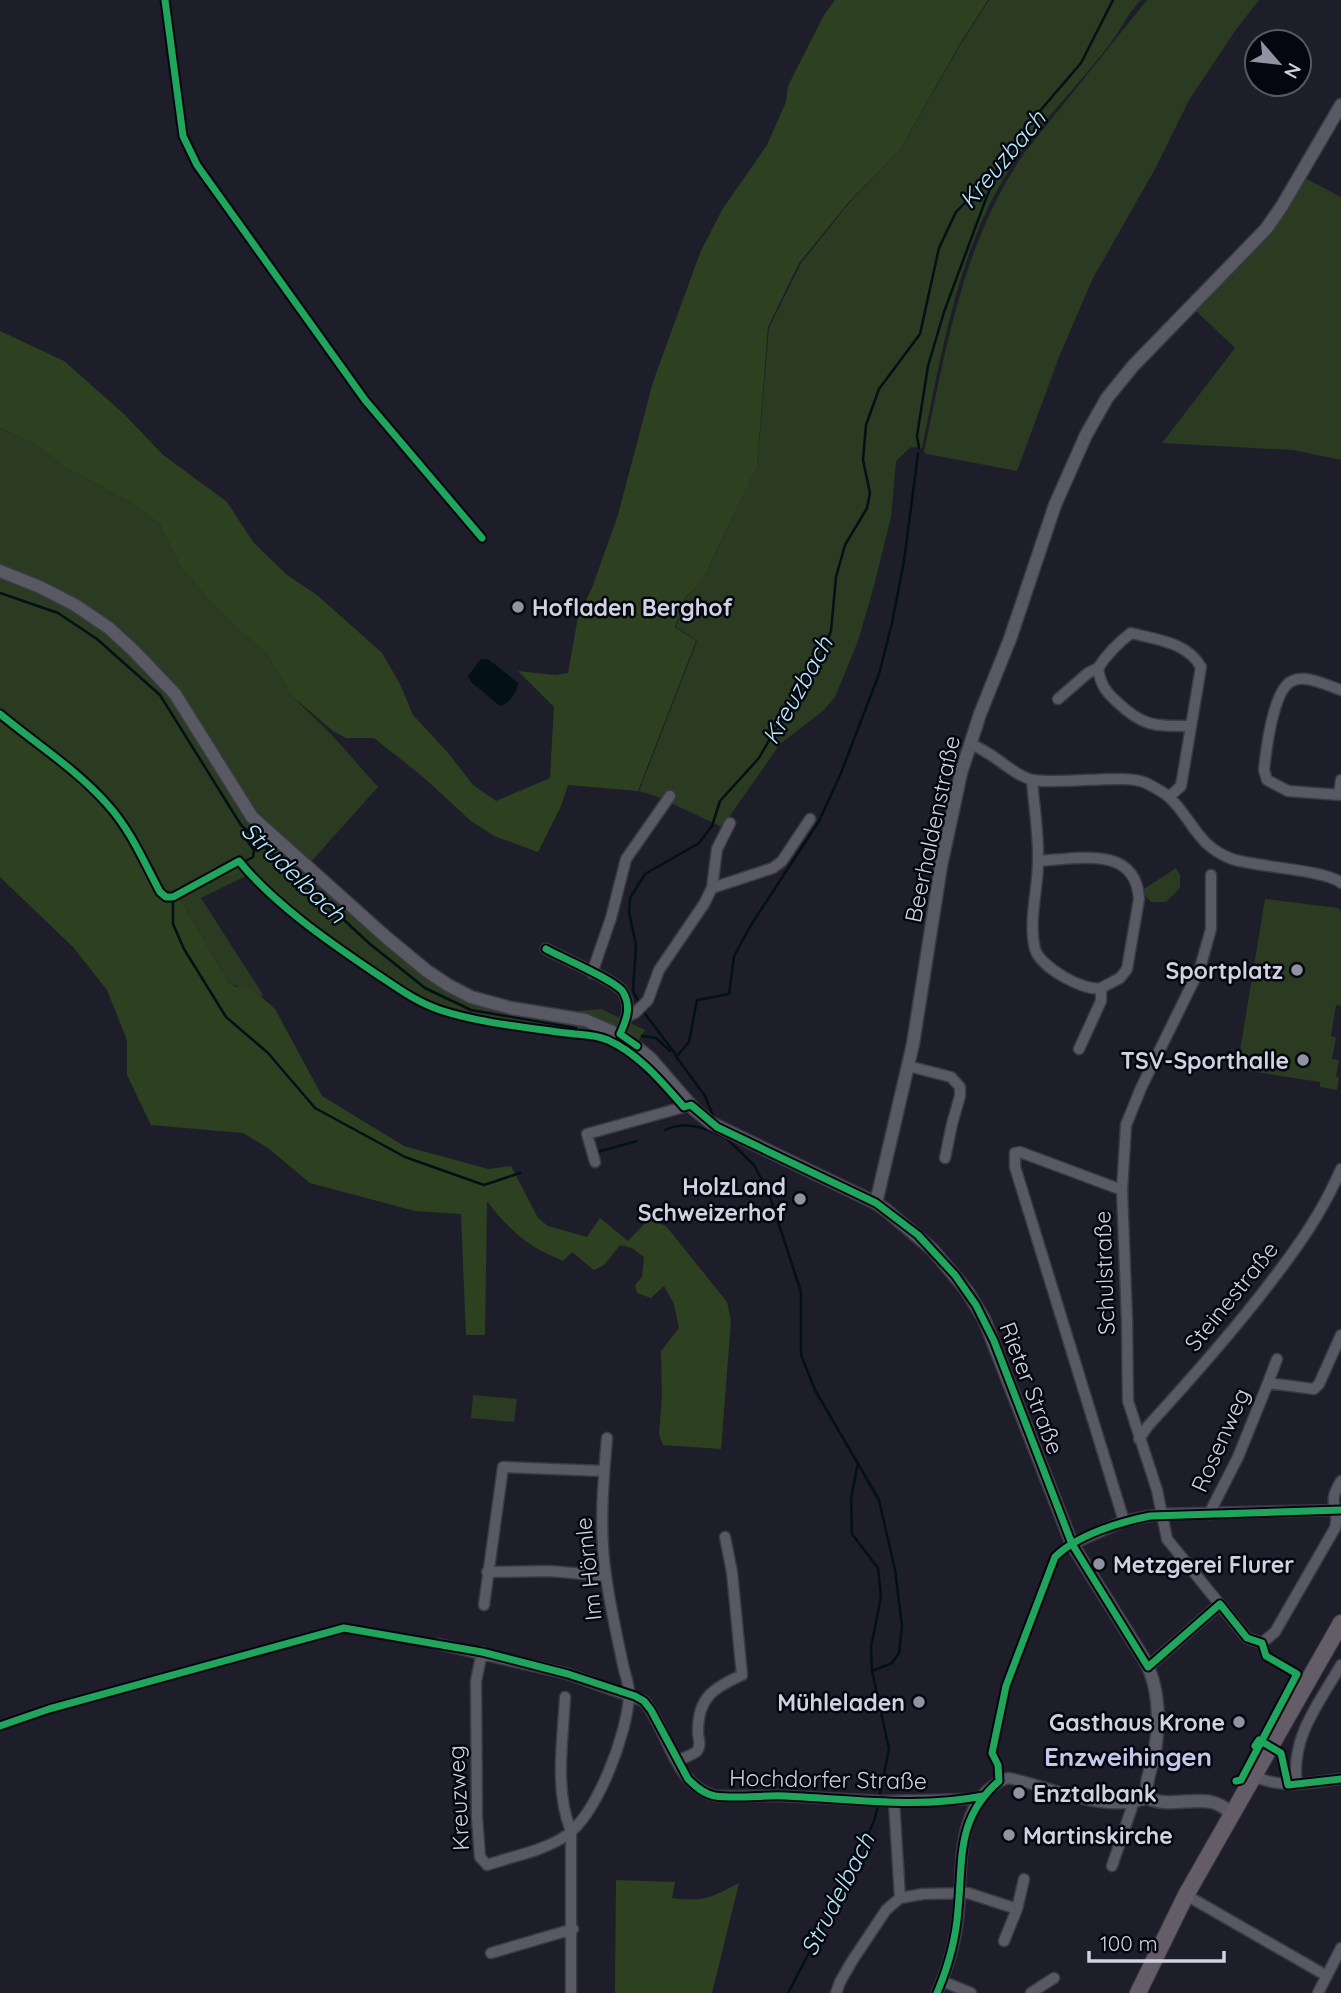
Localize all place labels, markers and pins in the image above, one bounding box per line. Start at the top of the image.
place label: Hofladen Berghof [532,593,733,622]
marker: Hofladen Berghof [510,599,526,615]
place label: Sportplatz [1165,956,1283,985]
marker: Sportplatz [1289,962,1305,978]
place label: TSV-Sporthalle [1121,1046,1289,1075]
marker: TSV-Sporthalle [1295,1052,1311,1068]
place label: HolzLand Schweizerhof [638,1172,786,1227]
marker: HolzLand Schweizerhof [792,1191,808,1207]
place label: Metzgerei Flurer [1113,1550,1294,1579]
marker: Metzgerei Flurer [1091,1556,1107,1572]
place label: Mühleladen [777,1688,905,1717]
marker: Mühleladen [911,1694,927,1710]
place label: Gasthaus Krone [1049,1708,1225,1737]
marker: Gasthaus Krone [1231,1714,1247,1730]
place label: Enztalbank [1033,1779,1157,1808]
marker: Enztalbank [1011,1785,1027,1801]
place label: Martinskirche [1023,1821,1173,1850]
marker: Martinskirche [1001,1827,1017,1843]

